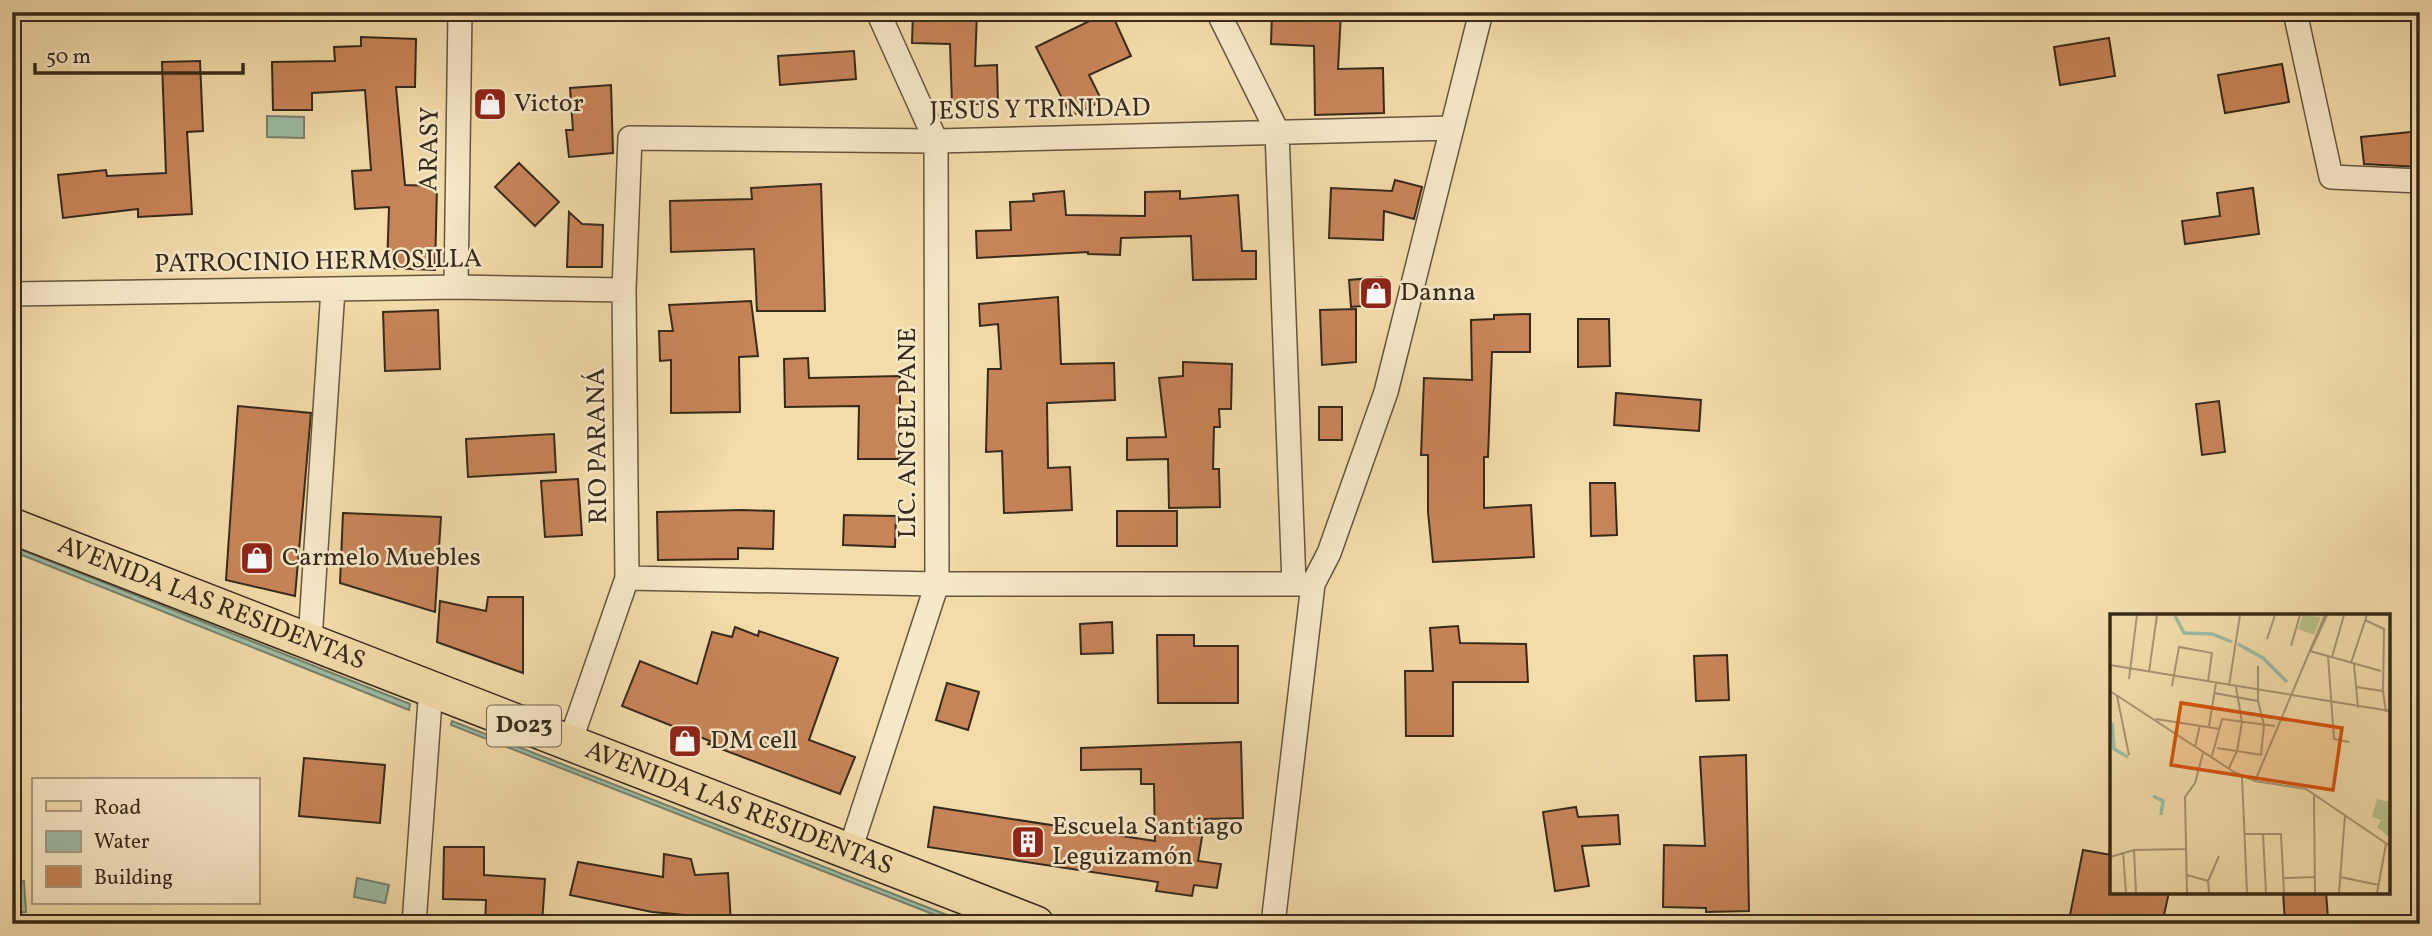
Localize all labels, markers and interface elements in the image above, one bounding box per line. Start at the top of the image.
scale bar [35,32,243,76]
text: 50 m [46,43,91,72]
shop icon: Victor [471,85,509,123]
place label: Victor [514,86,584,122]
street label: JESUS Y TRINIDAD [929,90,1151,130]
street label: ARASY [411,106,449,192]
street label: PATROCINIO HERMOSILLA [154,241,482,283]
shop icon: Danna [1357,274,1395,312]
place label: Danna [1400,275,1476,311]
street label: LIC. ANGEL PANE [890,327,926,539]
street label: RIO PARANÁ [579,367,617,525]
street label: AVENIDA LAS RESIDENTAS [52,527,371,680]
shop icon: Carmelo Muebles [238,539,276,577]
place label: Carmelo Muebles [282,540,481,576]
inset map [2110,614,2390,894]
road number: D023 [487,706,561,746]
shop icon: DM cell [666,722,704,760]
place label: DM cell [710,723,798,759]
street label: AVENIDA LAS RESIDENTAS [580,732,898,885]
legend [32,778,259,904]
text: Road [94,794,141,823]
place label: Escuela Santiago Leguizamón [1052,809,1243,875]
building icon: Escuela Santiago Leguizamón [1009,823,1047,861]
text: Water [94,828,150,857]
text: Building [94,864,173,893]

